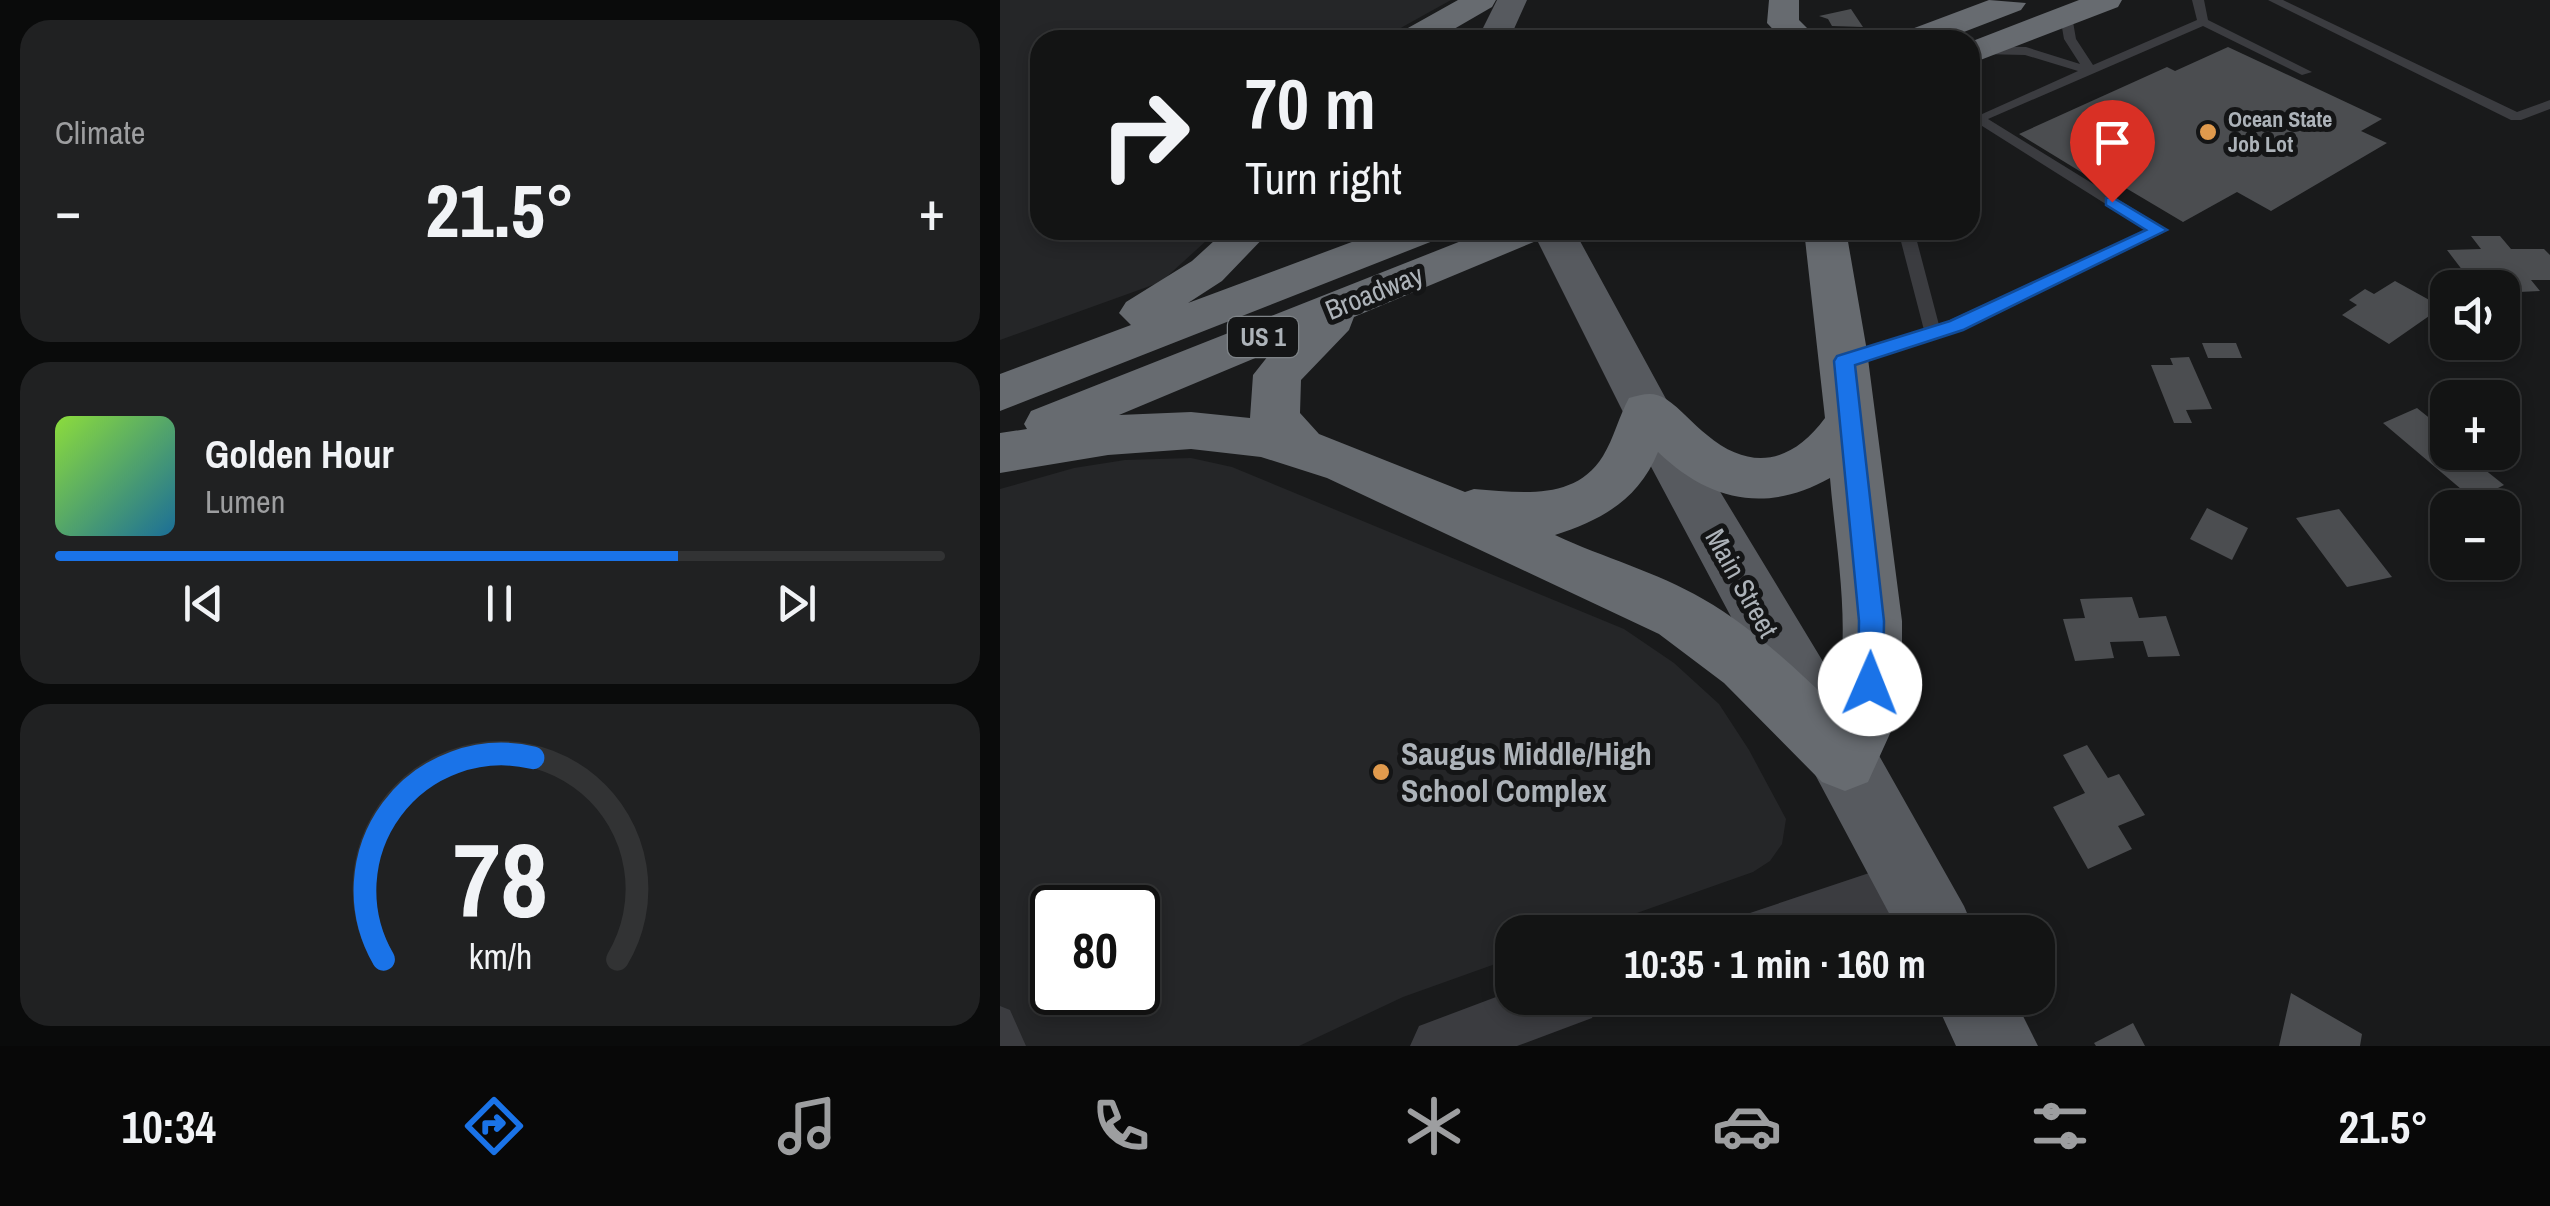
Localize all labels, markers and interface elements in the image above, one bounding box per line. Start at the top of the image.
text: 70 m [1245,57,1376,151]
icon: right [1080,70,1210,200]
pin [2070,100,2155,203]
place label: Ocean State Job Lot [2228,104,2332,159]
text: Climate [55,111,145,154]
icon: arrive [2085,115,2140,170]
marker: Ocean State Job Lot [2197,121,2219,143]
text: Turn right [1245,147,1402,208]
text: 21.5° [425,159,575,260]
text: − [55,173,81,247]
text: + [919,173,945,247]
street label: Broadway [1320,255,1429,329]
map controls [2430,270,2520,580]
button: sound [2430,270,2520,360]
road number: US 1 [1228,317,1298,357]
button: + [2430,380,2520,470]
text: Golden Hour [205,429,394,480]
text: Lumen [205,480,285,523]
button: − [2430,490,2520,580]
street label: Main Street [1697,522,1787,644]
icon: previous [176,576,231,631]
icon: pause [472,576,527,631]
icon: next [769,576,824,631]
position arrow [1818,632,1922,736]
place label: Saugus Middle/High School Complex [1401,732,1652,812]
marker: Saugus Middle/High School Complex [1370,761,1392,783]
text: 78 [453,809,547,949]
speed limit sign: 80 [1030,885,1160,1015]
text: km/h [468,932,532,980]
text: 10:35 · 1 min · 160 m [1624,939,1926,990]
icon: directions [459,1091,529,1161]
icon: music [772,1091,842,1161]
icon: phone [1086,1091,1156,1161]
icon: climate [1399,1091,1469,1161]
icon: car [1712,1091,1782,1161]
icon: filters [2025,1091,2095,1161]
text: 10:34 [122,1096,216,1157]
text: 21.5° [2339,1096,2428,1157]

